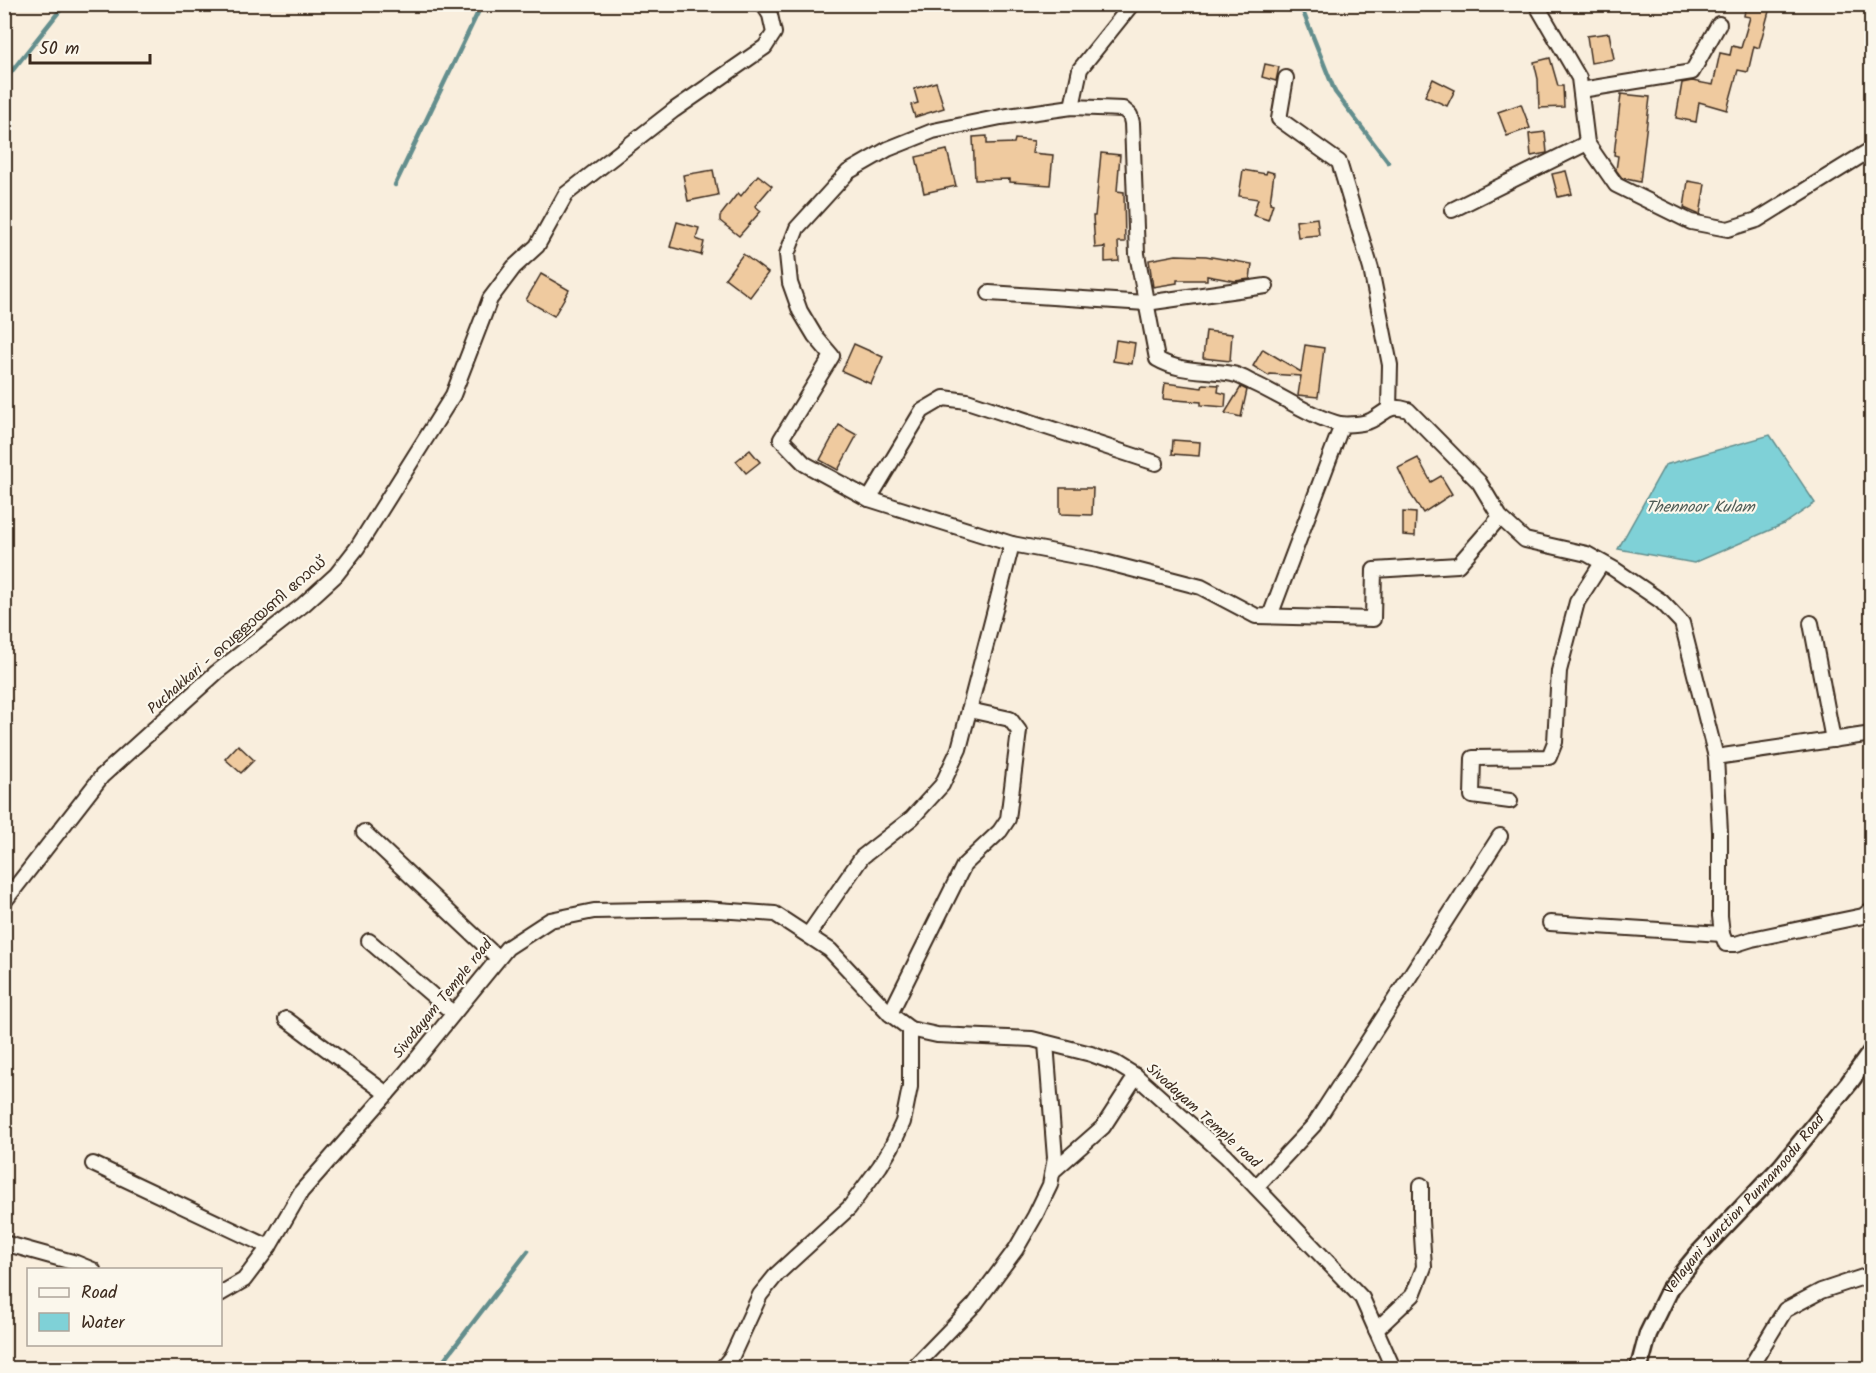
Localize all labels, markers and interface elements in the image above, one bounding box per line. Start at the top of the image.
scale bar [30,27,150,65]
text: 50 m [39,35,79,64]
water label: Thennoor Kulam [1646,495,1756,520]
street label: Puchakkari - വെള്ളായണി റോഡ് [142,550,333,721]
street label: Sivodayam Temple road [387,934,499,1064]
street label: Sivodayam Temple road [1140,1058,1266,1175]
street label: Vellayani Junction Punnamoodu Road [1657,1109,1832,1298]
legend [27,1268,222,1346]
text: Road [81,1279,118,1308]
text: Water [81,1309,126,1338]

